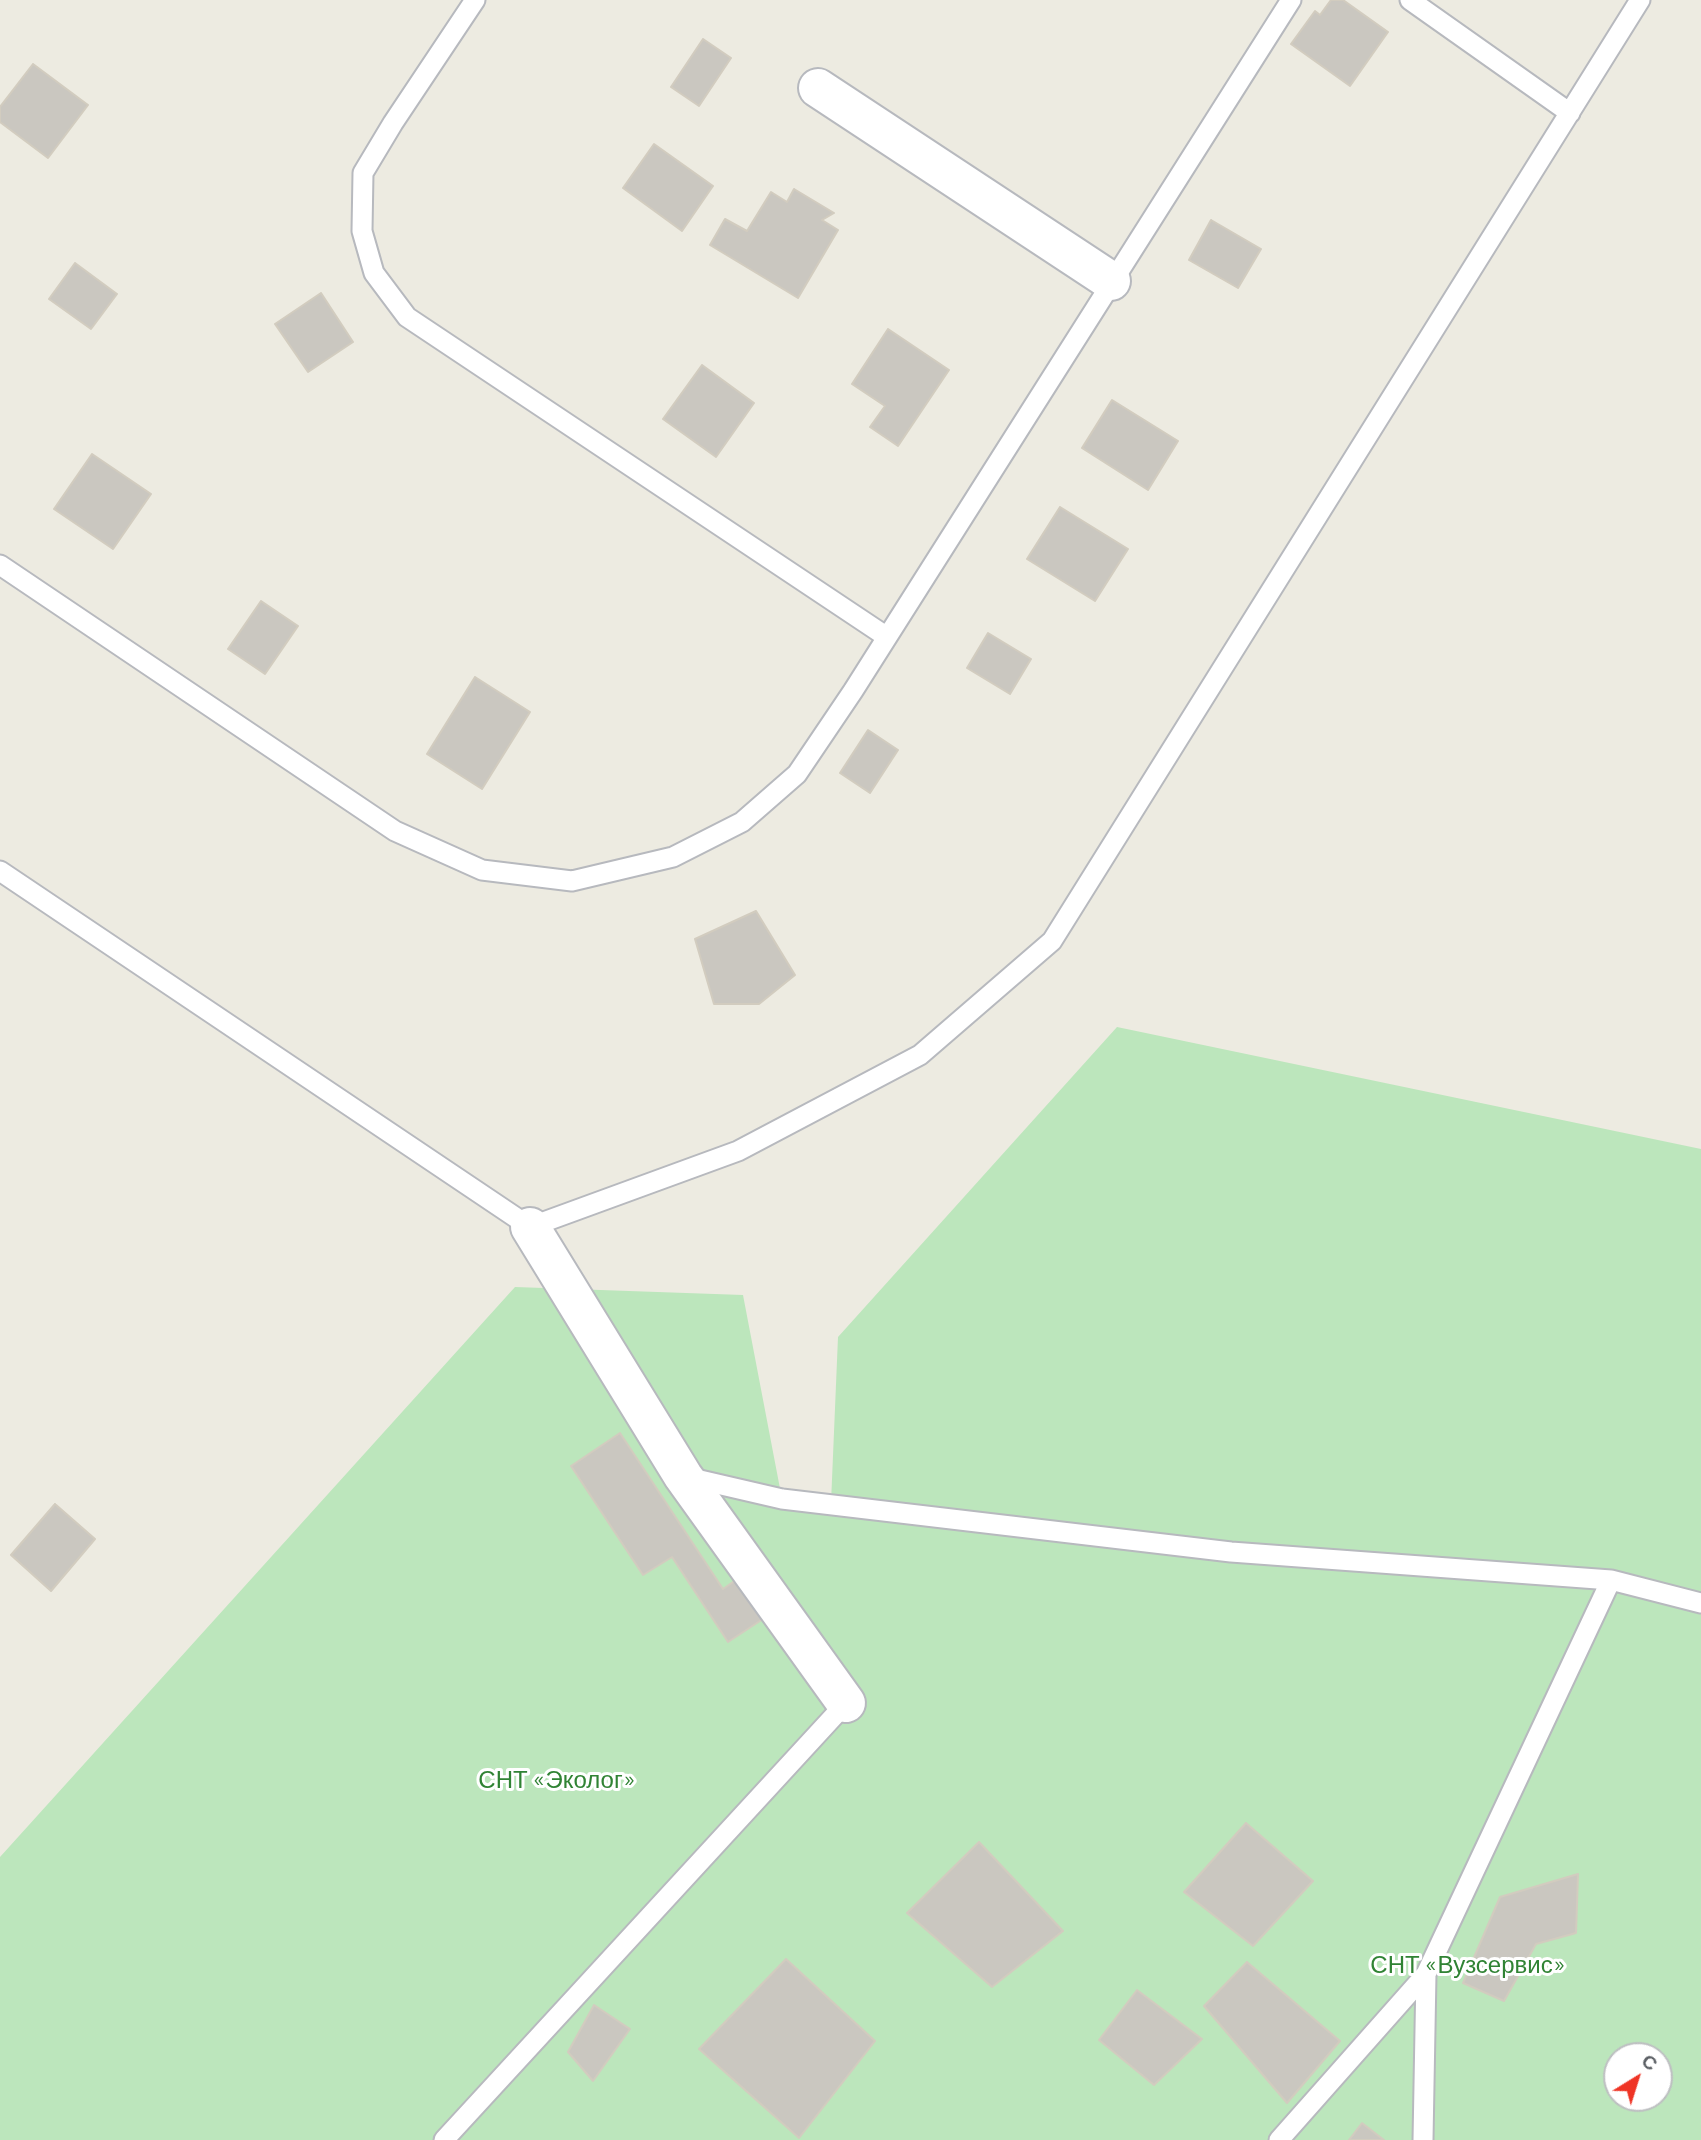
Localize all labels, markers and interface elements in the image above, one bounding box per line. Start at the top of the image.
park label: СНТ «Эколог» [478,1766,636,1794]
park label: СНТ «Вузсервис» [1370,1951,1566,1979]
north arrow [1603,2042,1673,2112]
text: С [1638,2048,1662,2075]

